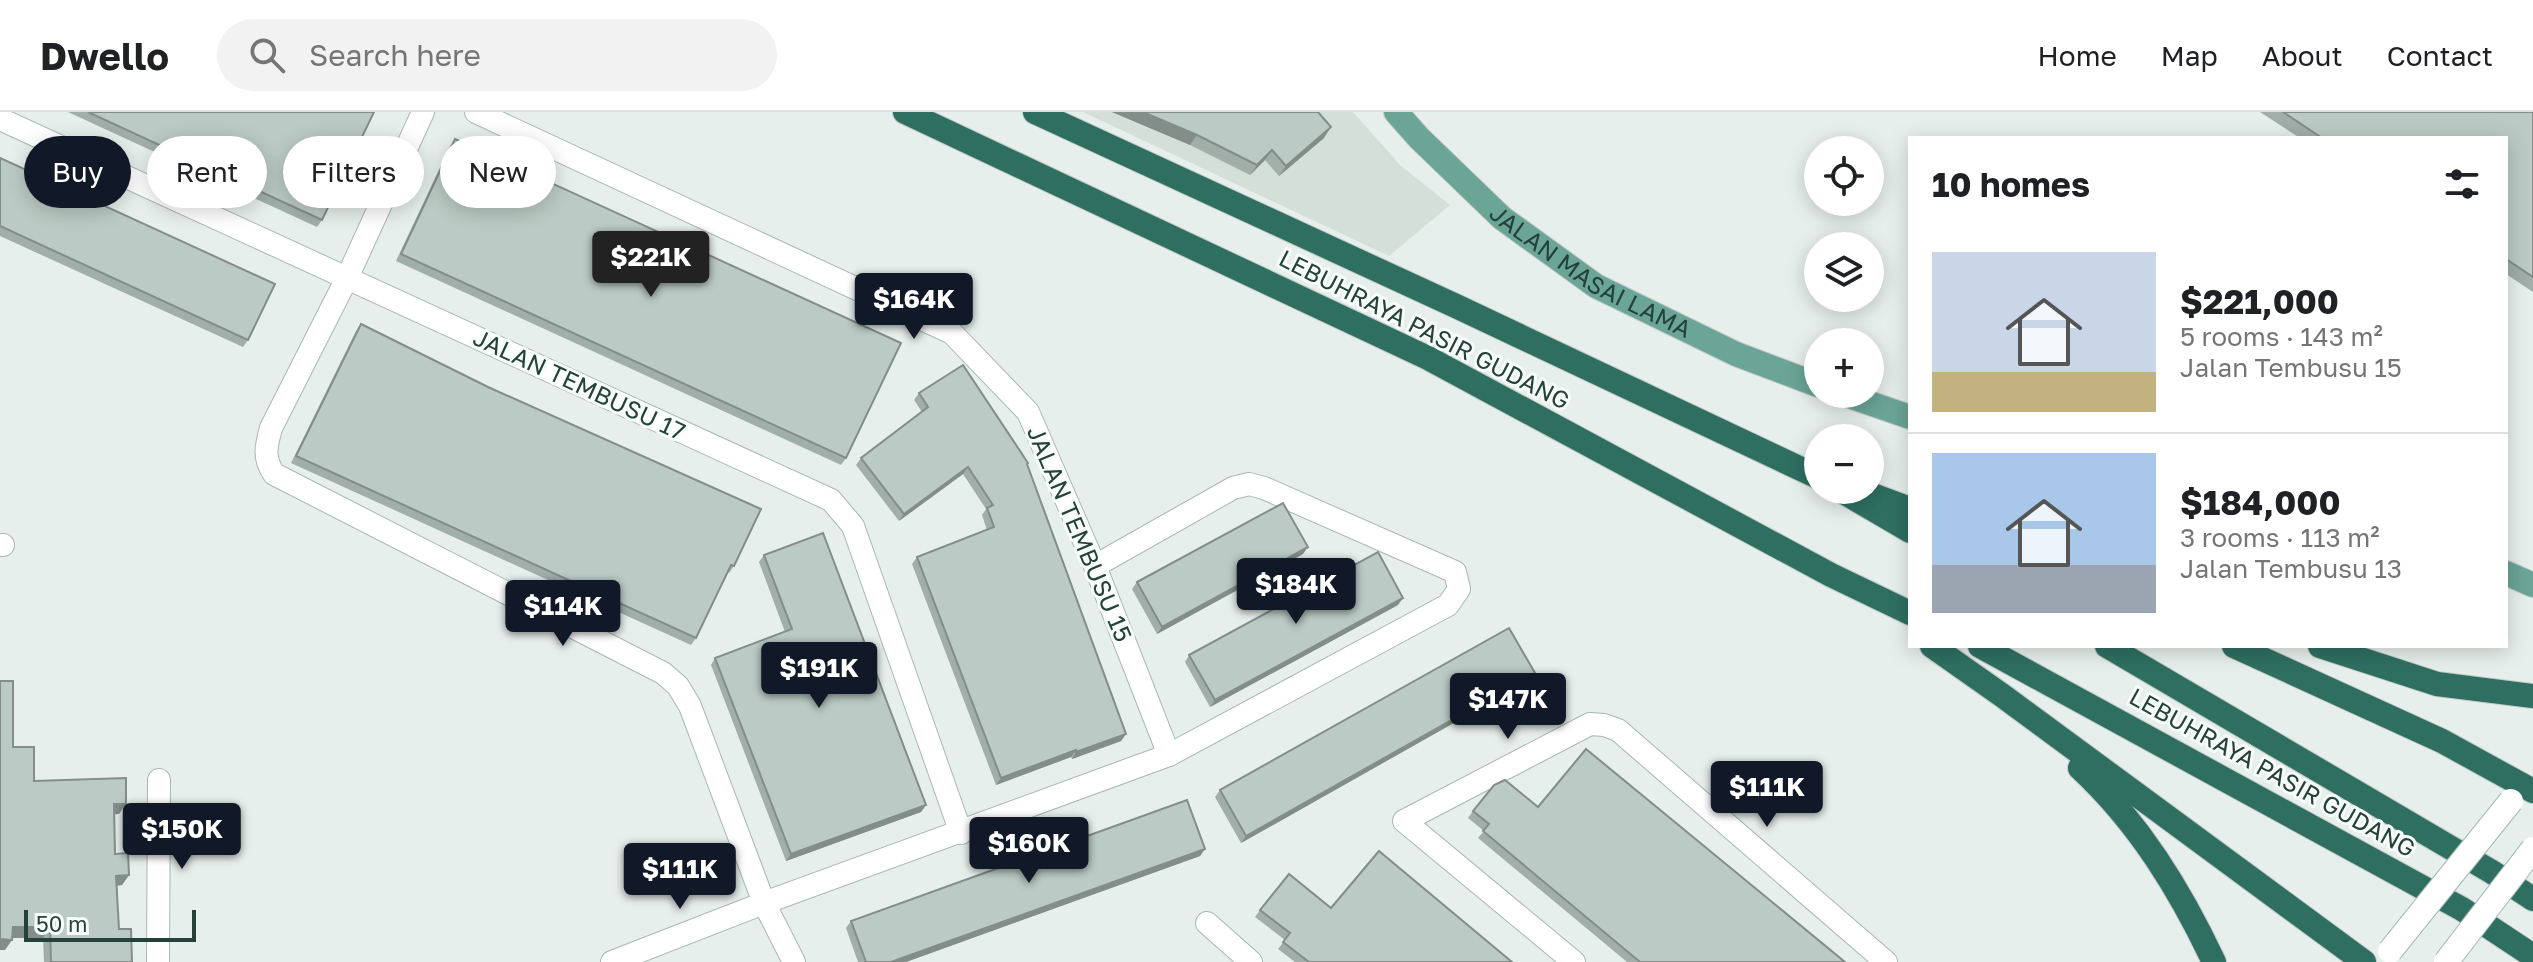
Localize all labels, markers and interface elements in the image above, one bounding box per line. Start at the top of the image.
search box [217,19,777,91]
text: Dwello [40,33,169,78]
icon: search [245,33,289,77]
text: Search here [309,37,481,73]
text: Home [2038,39,2117,72]
text: Map [2161,39,2218,72]
text: About [2262,39,2343,72]
text: Contact [2387,39,2493,72]
chip: Buy [24,136,131,208]
chip: Rent [147,136,267,208]
chip: Filters [283,136,424,208]
chip: New [440,136,556,208]
map controls [1804,136,1884,504]
button: locate [1804,136,1884,216]
icon: filters [2440,162,2484,206]
text: 10 homes [1932,164,2090,204]
street label: JALAN MASAI LAMA [1484,198,1697,343]
pin: $221K [595,231,707,299]
button: layers [1804,232,1884,312]
text: $221K [610,241,692,272]
street label: LEBUHRAYA PASIR GUDANG [1275,243,1575,415]
pin: $164K [858,273,970,341]
text: $221,000 [2180,281,2339,321]
text: $164K [873,283,955,314]
icon: home [1996,284,2092,380]
text: 5 rooms · 143 m² [2180,321,2383,352]
street label: JALAN TEMBUSU 17 [469,322,690,445]
button: + [1804,328,1884,408]
text: Jalan Tembusu 15 [2180,352,2402,383]
street label: JALAN TEMBUSU 15 [1022,421,1139,646]
button: − [1804,424,1884,504]
text: $184,000 [2180,482,2340,522]
icon: home [1996,485,2092,581]
text: 3 rooms · 113 m² [2180,522,2380,553]
text: Jalan Tembusu 13 [2180,553,2402,584]
pin: $184K [1240,558,1352,626]
text: $184K [1255,568,1337,599]
pin: $114K [507,580,619,648]
text: $114K [523,590,603,621]
pin: $191K [763,642,875,710]
text: $191K [779,652,859,683]
pin: $147K [1452,673,1564,741]
street label: LEBUHRAYA PASIR GUDANG [2125,681,2421,862]
text: $147K [1468,683,1548,714]
pin: $111K [1711,761,1823,829]
text: $111K [1729,771,1805,802]
pin: $150K [126,803,238,871]
text: $150K [141,813,223,844]
pin: $160K [973,817,1085,885]
text: $160K [987,827,1071,858]
pin: $111K [624,843,736,911]
text: $111K [642,853,718,884]
scale bar [24,906,196,942]
text: 50 m [36,910,87,937]

